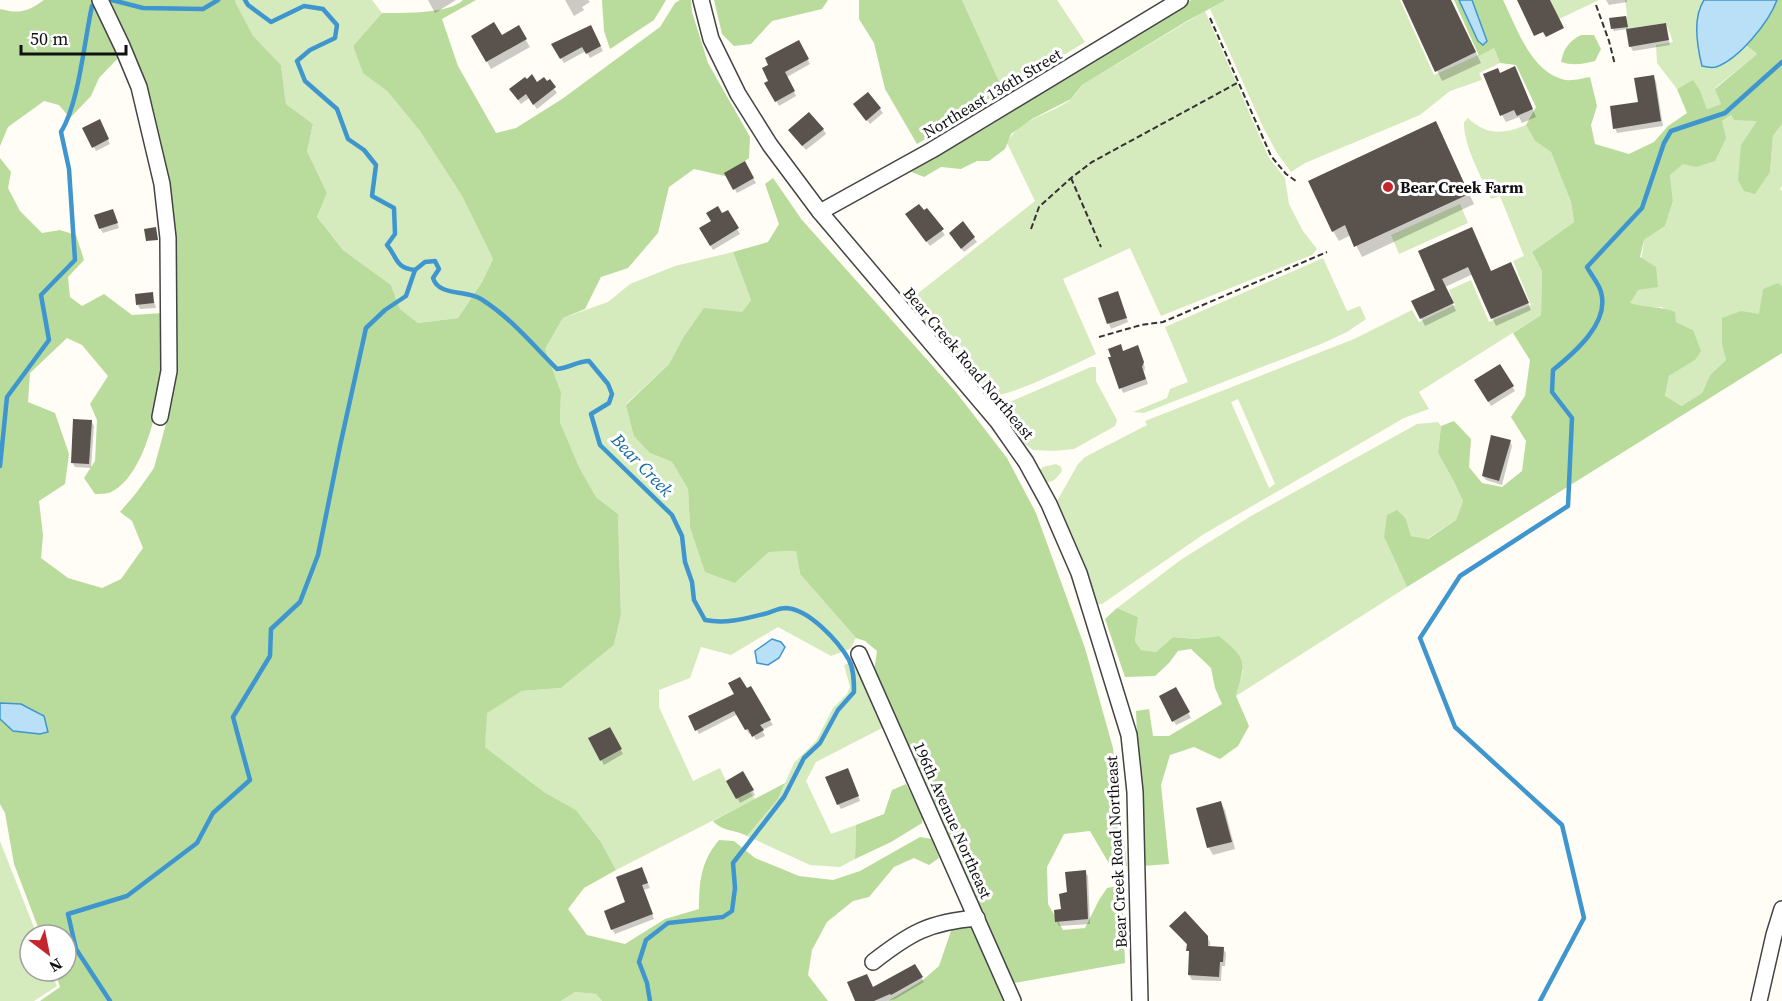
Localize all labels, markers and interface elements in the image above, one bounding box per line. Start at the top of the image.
scale bar [21,18,126,56]
text: 50 m [30,26,68,51]
street label: Northeast 136th Street [919,42,1066,143]
place label: Bear Creek Farm [1400,176,1524,198]
marker: Bear Creek Farm [1381,180,1395,194]
street label: Bear Creek Road Northeast [899,282,1040,444]
water label: Bear Creek [605,427,679,502]
street label: 196th Avenue Northeast [909,738,998,903]
street label: Bear Creek Road Northeast [1100,755,1132,949]
north arrow [18,923,78,983]
text: N [45,953,67,978]

